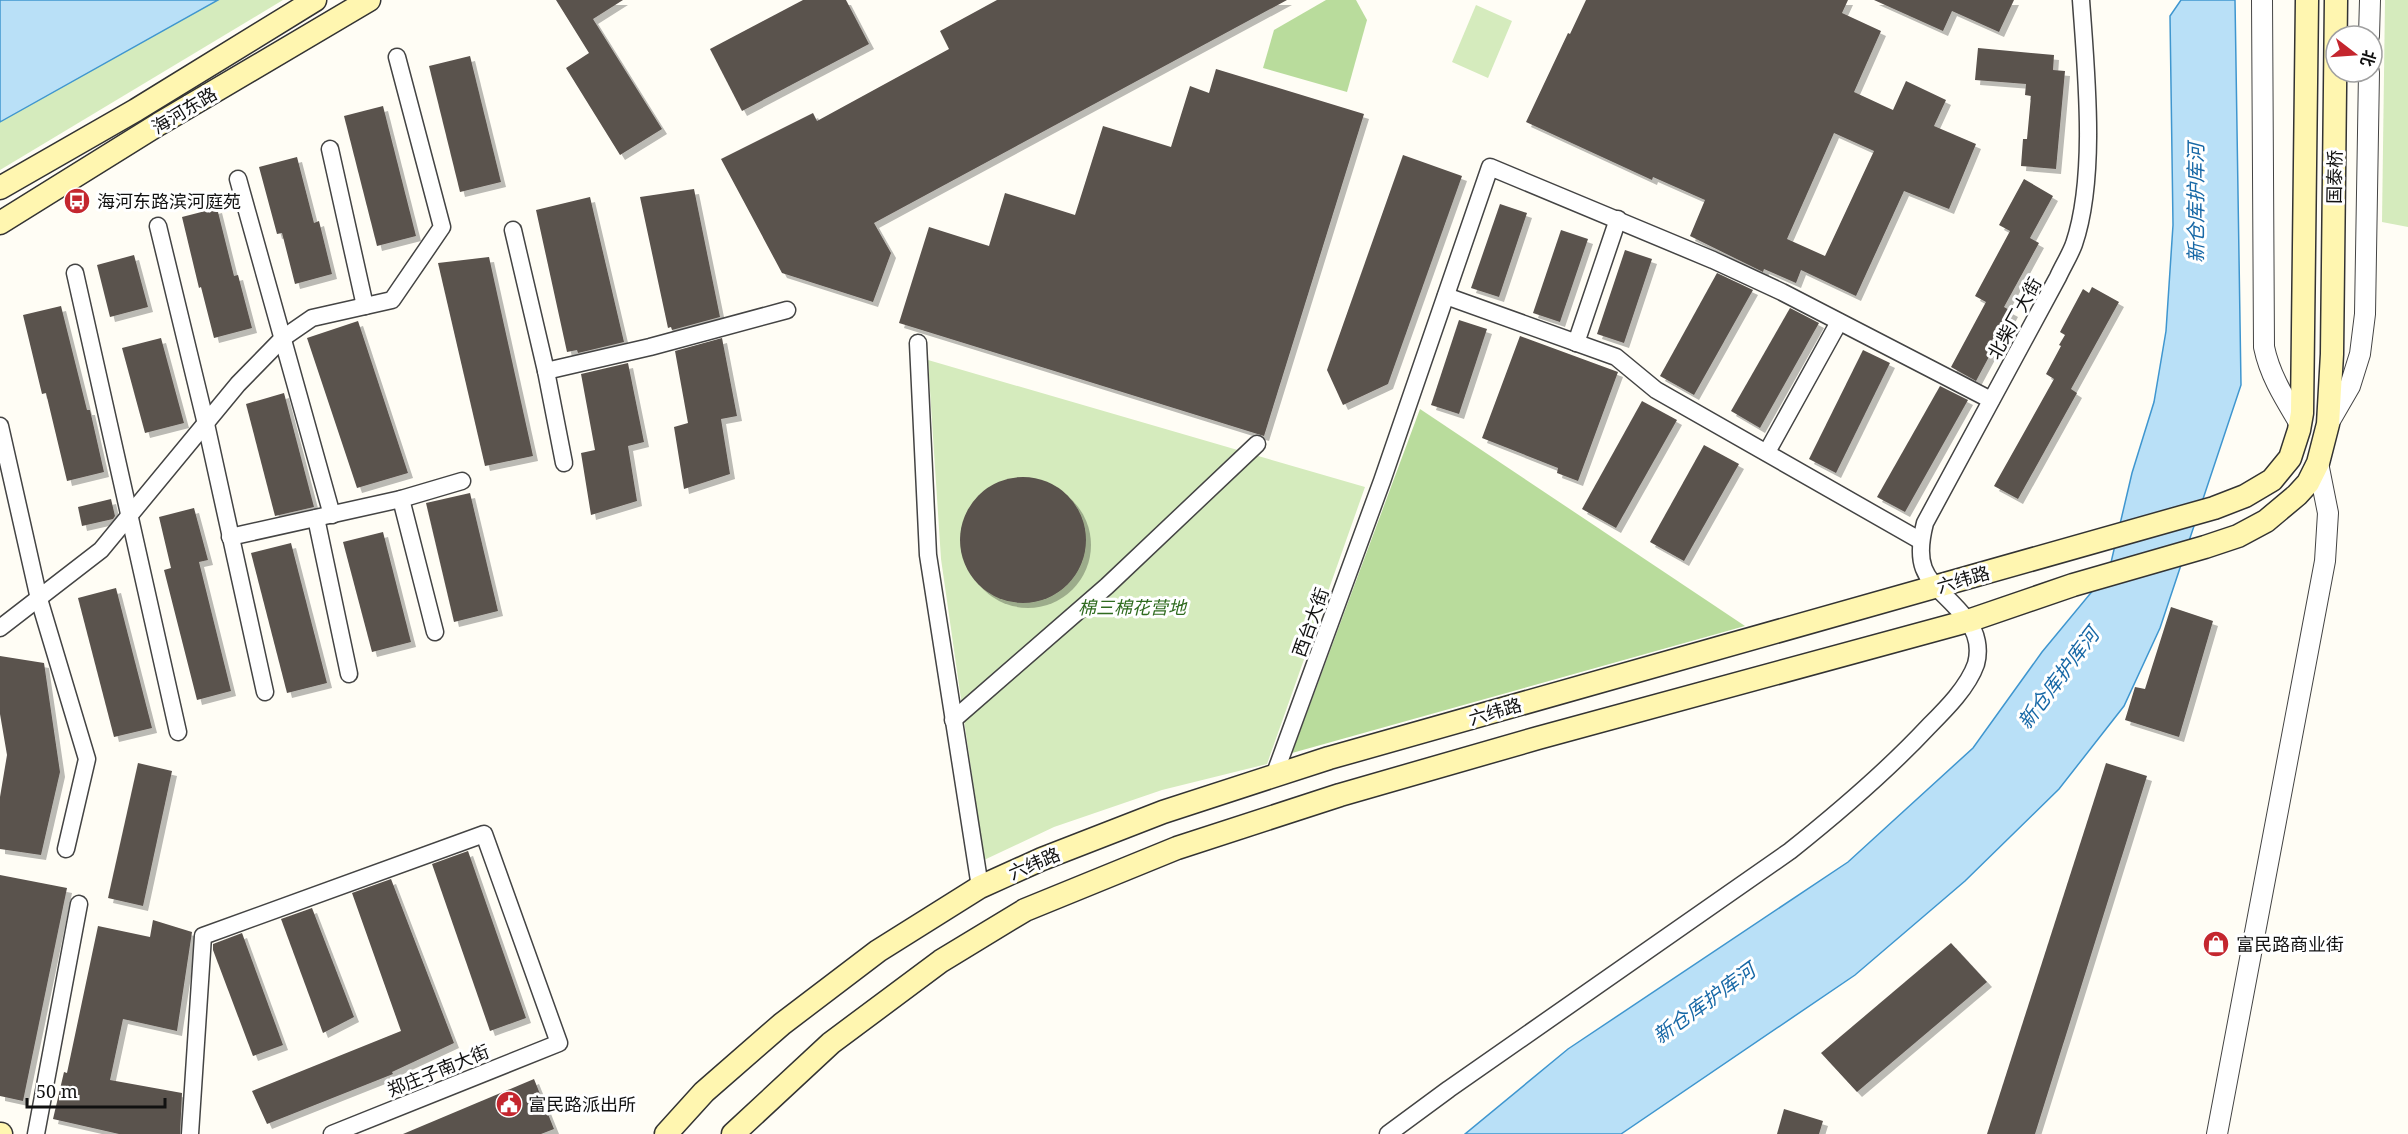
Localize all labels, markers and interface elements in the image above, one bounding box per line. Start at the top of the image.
north arrow [2324,24,2384,84]
text: 北 [2355,48,2381,69]
street label: 海河东路 [147,81,221,139]
water label: 新仓库护库河 [2182,139,2209,263]
street label: 国泰桥 [2322,150,2346,204]
bus stop icon: 海河东路滨河庭苑 [62,186,92,216]
place label: 海河东路滨河庭苑 [97,189,241,213]
street label: 北柴厂大街 [1982,273,2046,363]
street label: 六纬路 [1934,560,1992,598]
street label: 西台大街 [1286,584,1334,660]
park label: 棉三棉花营地 [1078,595,1188,619]
water label: 新仓库护库河 [2011,619,2107,734]
street label: 六纬路 [1466,692,1524,730]
street label: 六纬路 [1004,841,1064,885]
shop icon: 富民路商业街 [2201,929,2231,959]
place label: 富民路商业街 [2236,932,2344,956]
water label: 新仓库护库河 [1648,954,1764,1049]
street label: 郑庄子南大街 [383,1039,493,1101]
scale bar [27,1071,165,1109]
text: 50 m [36,1079,78,1103]
public building icon: 富民路派出所 [494,1089,524,1119]
place label: 富民路派出所 [528,1092,636,1116]

